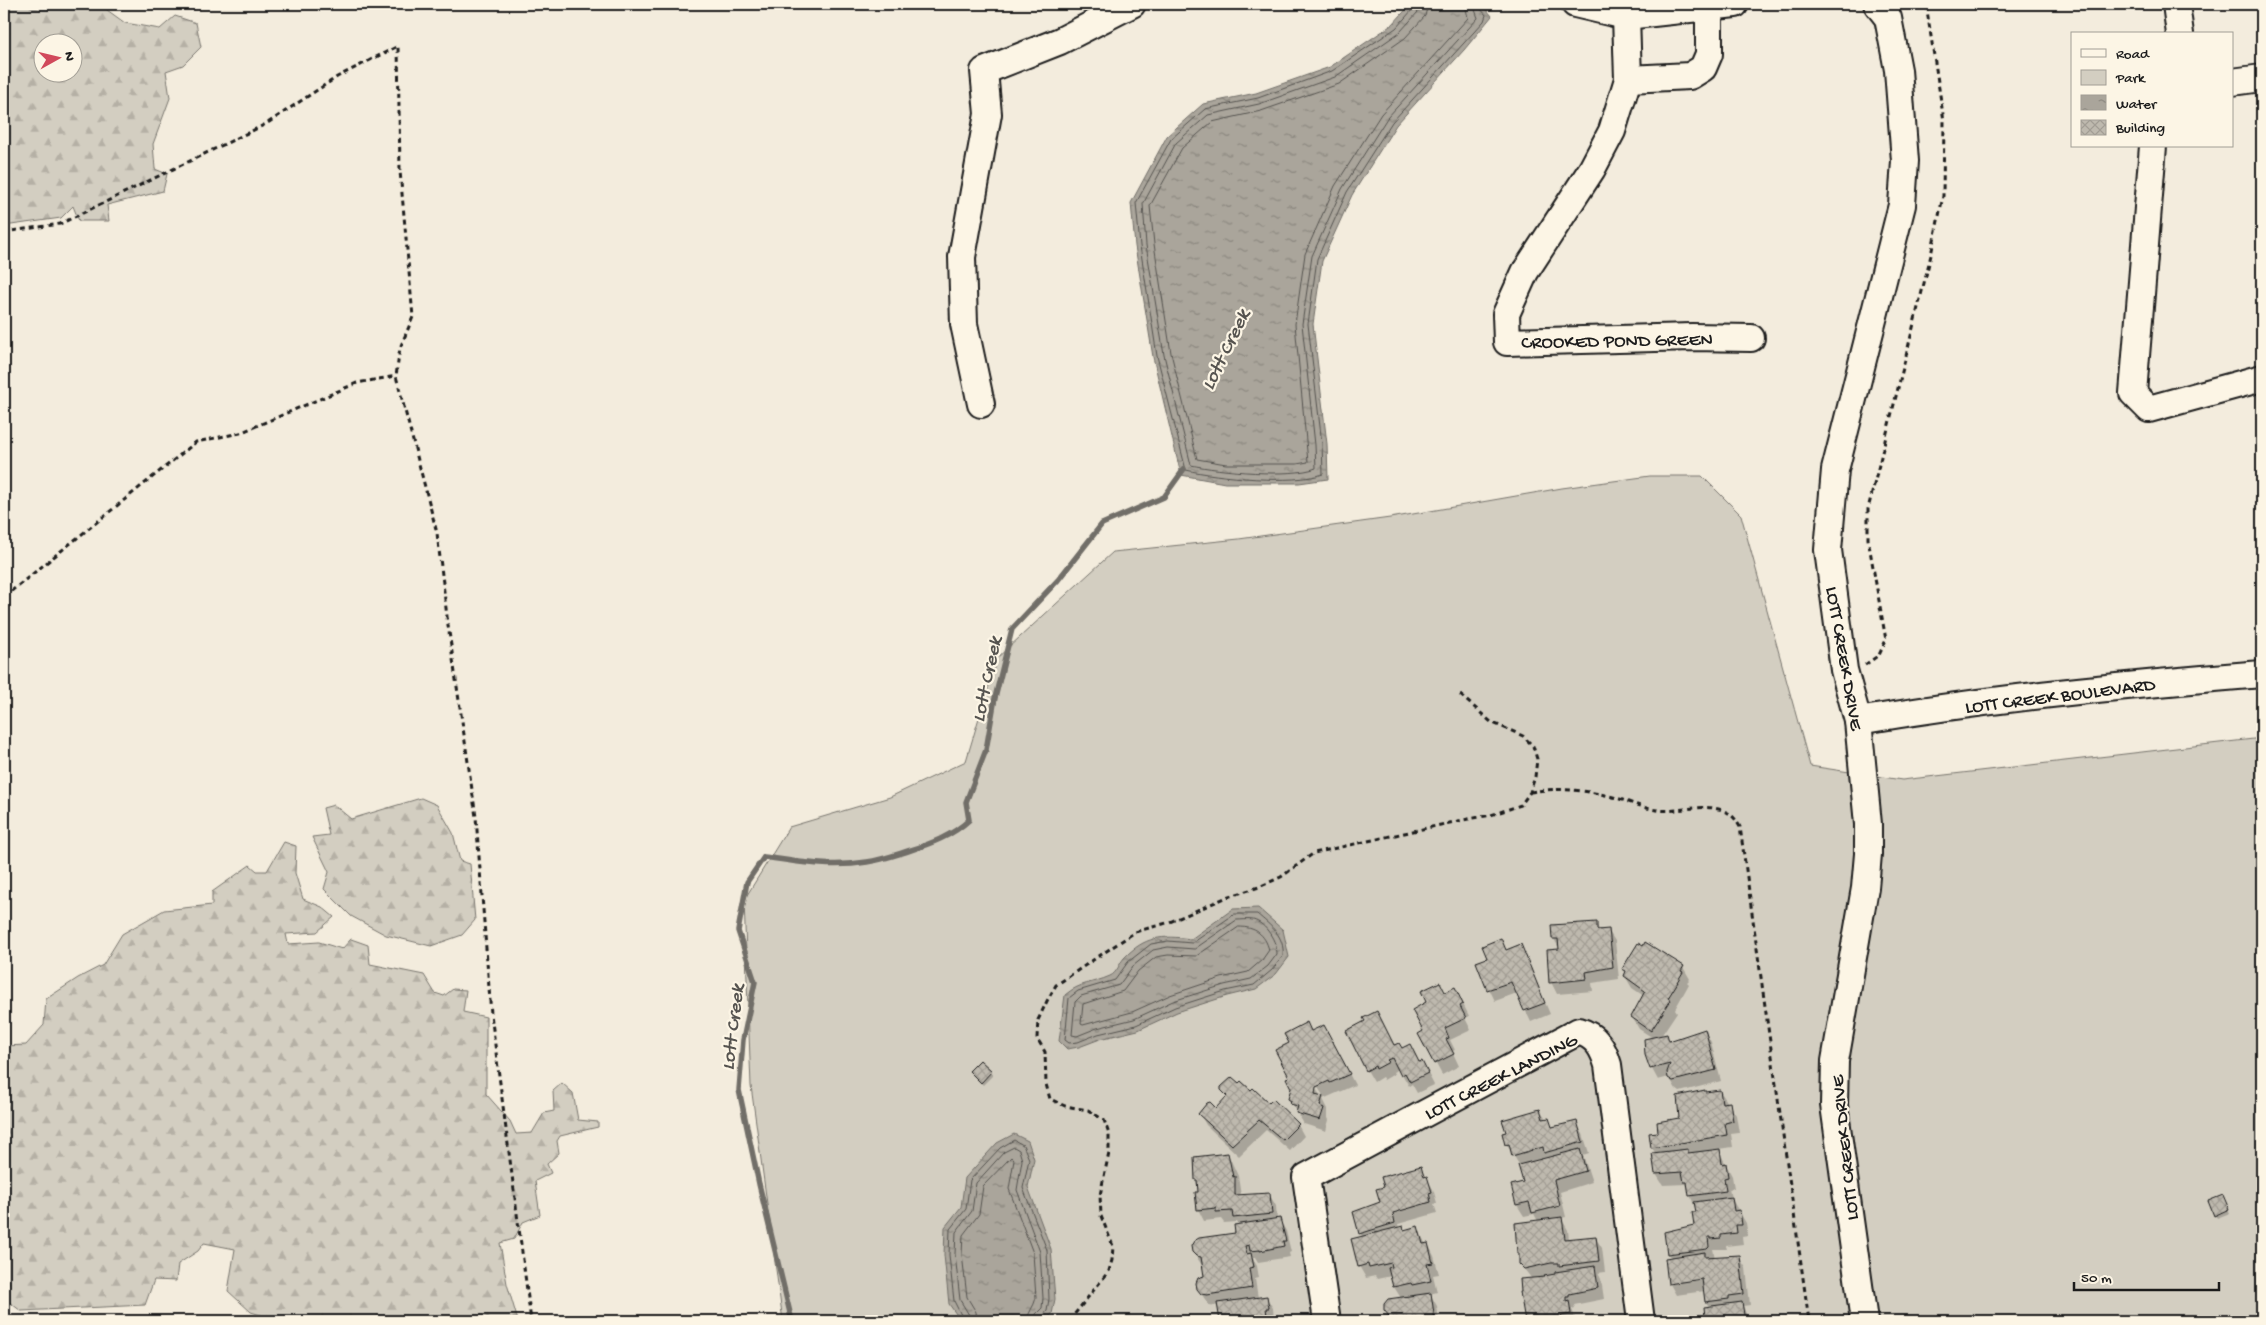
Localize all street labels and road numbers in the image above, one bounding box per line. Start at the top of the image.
street label: CROOKED POND GREEN [1521,329,1713,356]
street label: LOTT CREEK DRIVE [1819,585,1867,733]
street label: LOTT CREEK BOULEVARD [1964,674,2157,721]
street label: LOTT CREEK LANDING [1421,1029,1583,1127]
street label: LOTT CREEK DRIVE [1827,1073,1866,1221]

